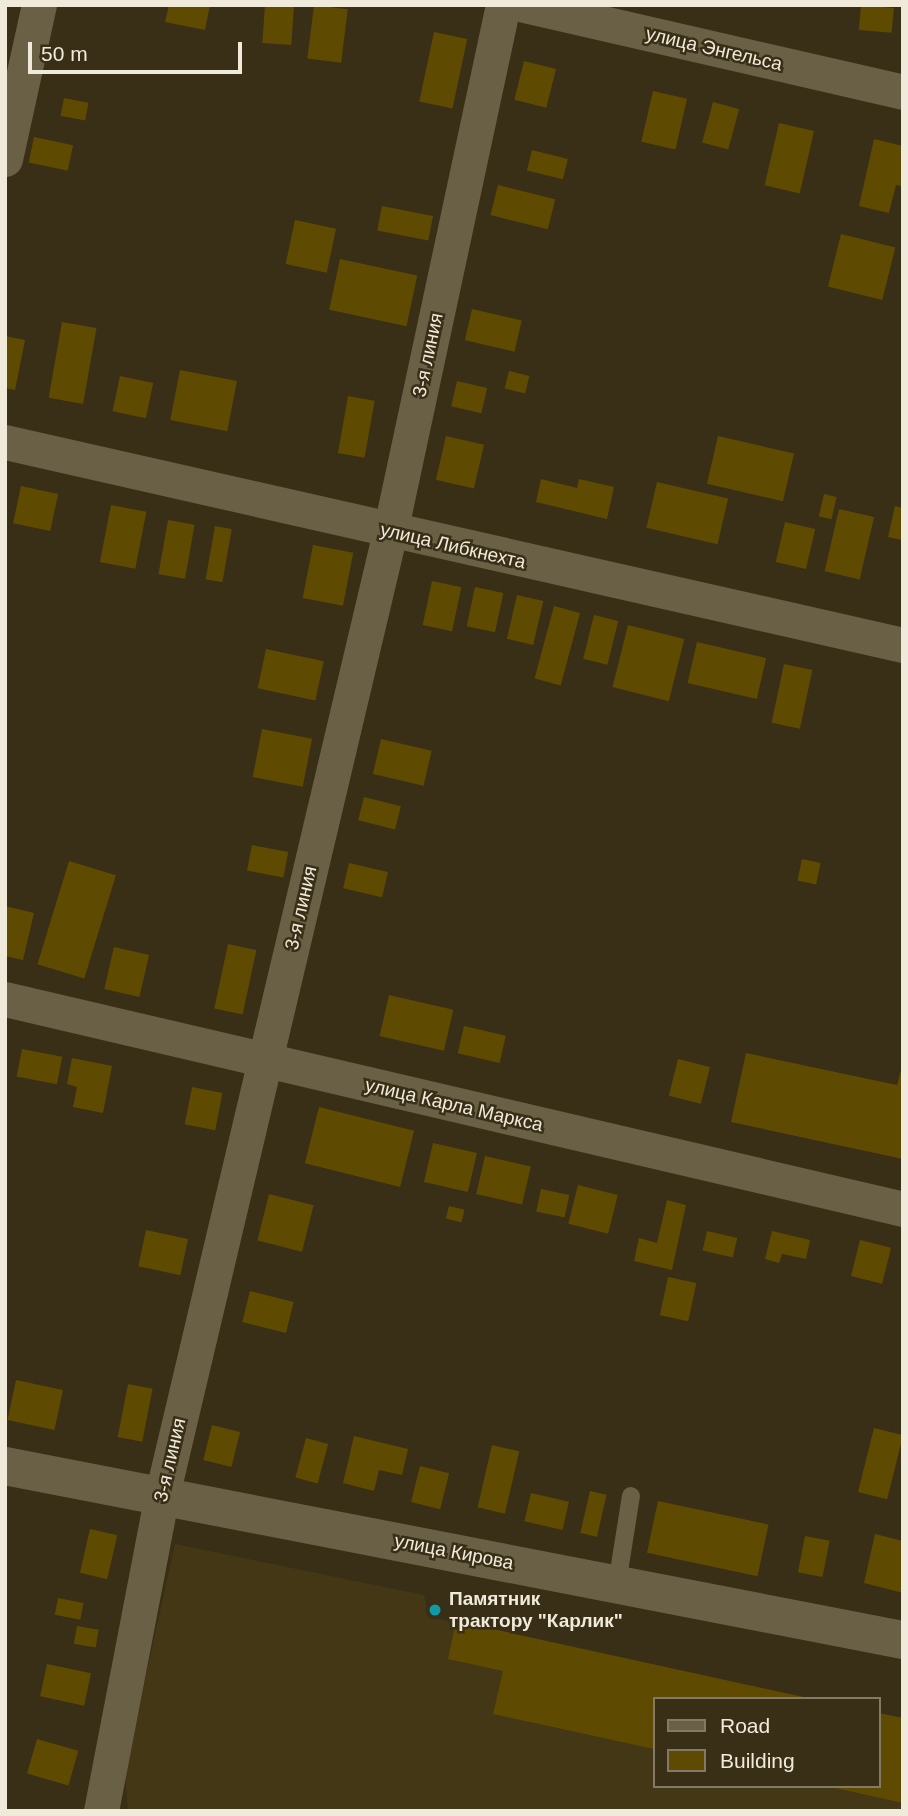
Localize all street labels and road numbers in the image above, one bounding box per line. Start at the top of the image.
street label: улица Энгельса [644,22,784,76]
street label: 3-я линия [408,311,448,399]
street label: улица Либкнехта [378,518,528,574]
street label: 3-я линия [280,864,322,952]
street label: улица Карла Маркса [363,1073,545,1137]
street label: 3-я линия [149,1416,191,1504]
street label: улица Кирова [393,1529,515,1575]

